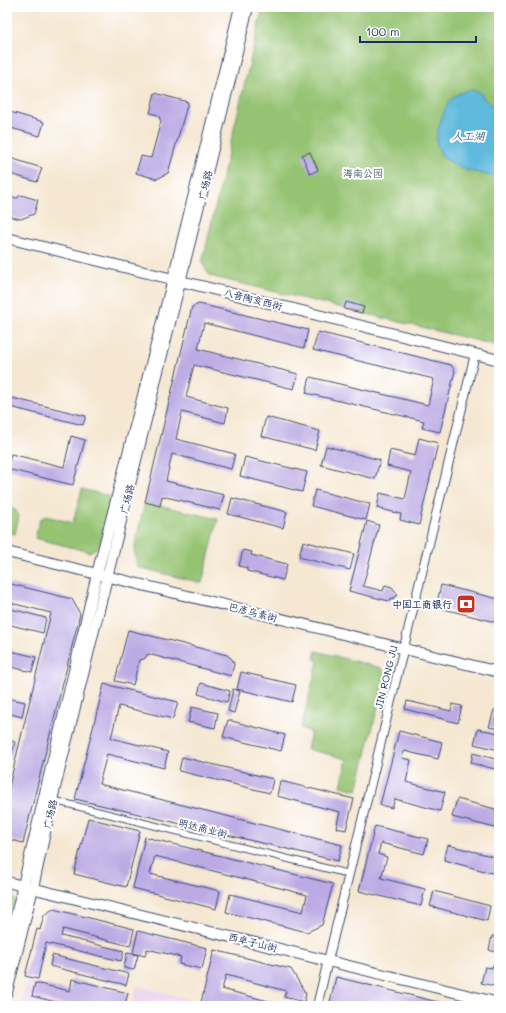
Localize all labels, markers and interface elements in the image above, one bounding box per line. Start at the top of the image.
scale bar [360,18,476,44]
text: 100 m [366,23,400,39]
water label: 人工湖 [452,128,485,143]
park label: 海南公园 [343,166,383,180]
street label: 广场路 [195,169,215,201]
street label: 八音陶亥西街 [222,285,284,313]
street label: 广场路 [117,483,137,515]
bank icon: 中国工商银行 [455,593,477,615]
place label: 中国工商银行 [392,597,452,611]
street label: 巴彦乌素街 [227,599,279,625]
street label: JIN RONG JU [371,644,401,710]
street label: 广场路 [40,798,60,830]
street label: 明达商业街 [177,815,229,841]
street label: 西卓子山街 [227,929,279,955]

